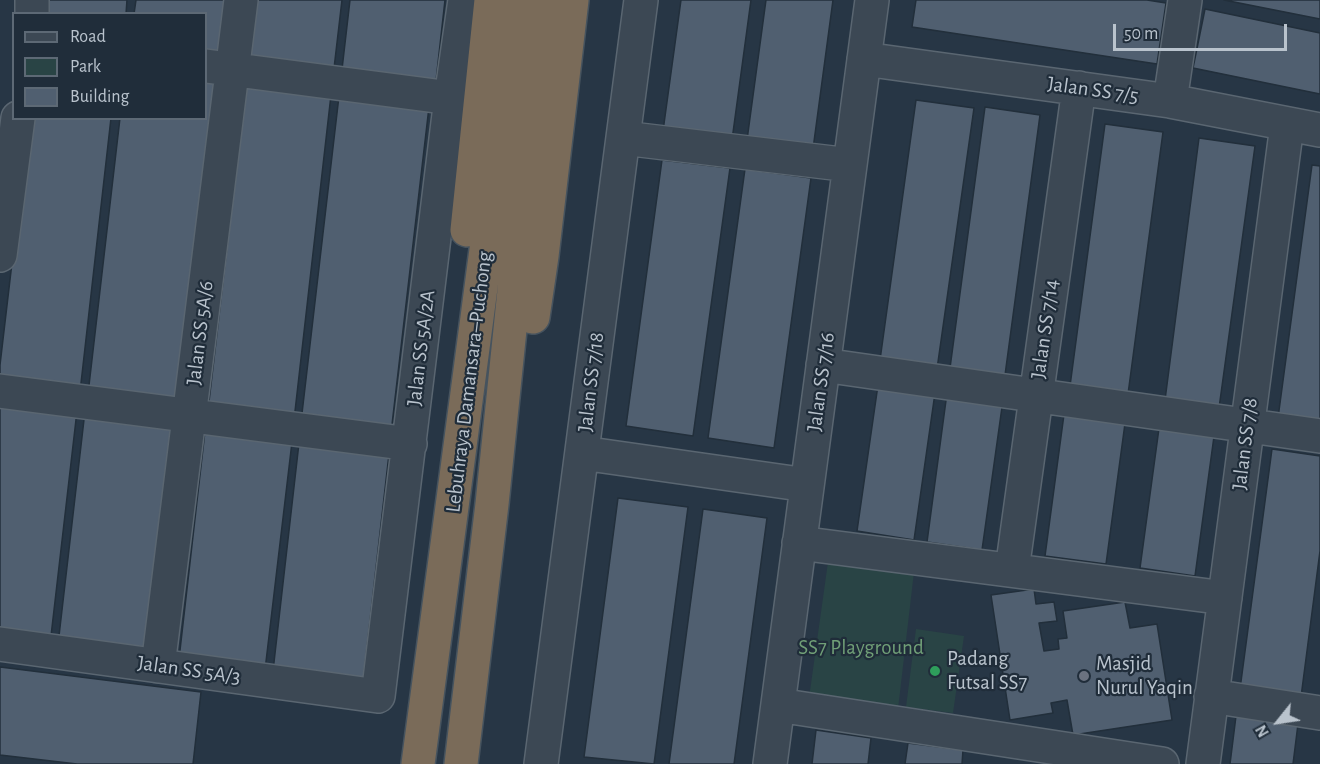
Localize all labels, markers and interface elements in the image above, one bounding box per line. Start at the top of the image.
legend [12,12,207,120]
scale bar [1116,12,1290,50]
text: 50 m [1124,25,1158,43]
text: Road [70,28,106,46]
text: Park [70,58,101,76]
street label: Jalan SS 7/5 [1046,71,1140,109]
text: Building [70,88,129,106]
street label: Lebuhraya Damansara–Puchong [440,250,498,514]
street label: Jalan SS 7/14 [1026,278,1064,380]
street label: Jalan SS 5A/6 [181,279,219,387]
street label: Jalan SS 5A/2A [401,289,441,407]
street label: Jalan SS 7/18 [572,331,610,433]
street label: Jalan SS 7/16 [802,331,840,433]
street label: Jalan SS 7/8 [1227,396,1263,492]
park label: SS7 Playground [798,635,924,661]
place label: Padang Futsal SS7 [947,646,1027,696]
street label: Jalan SS 5A/3 [136,650,242,690]
place label: Masjid Nurul Yaqin [1096,651,1193,701]
marker: Padang Futsal SS7 [928,664,942,678]
marker: Masjid Nurul Yaqin [1077,669,1091,683]
north arrow [1248,692,1308,752]
text: N [1253,722,1272,740]

